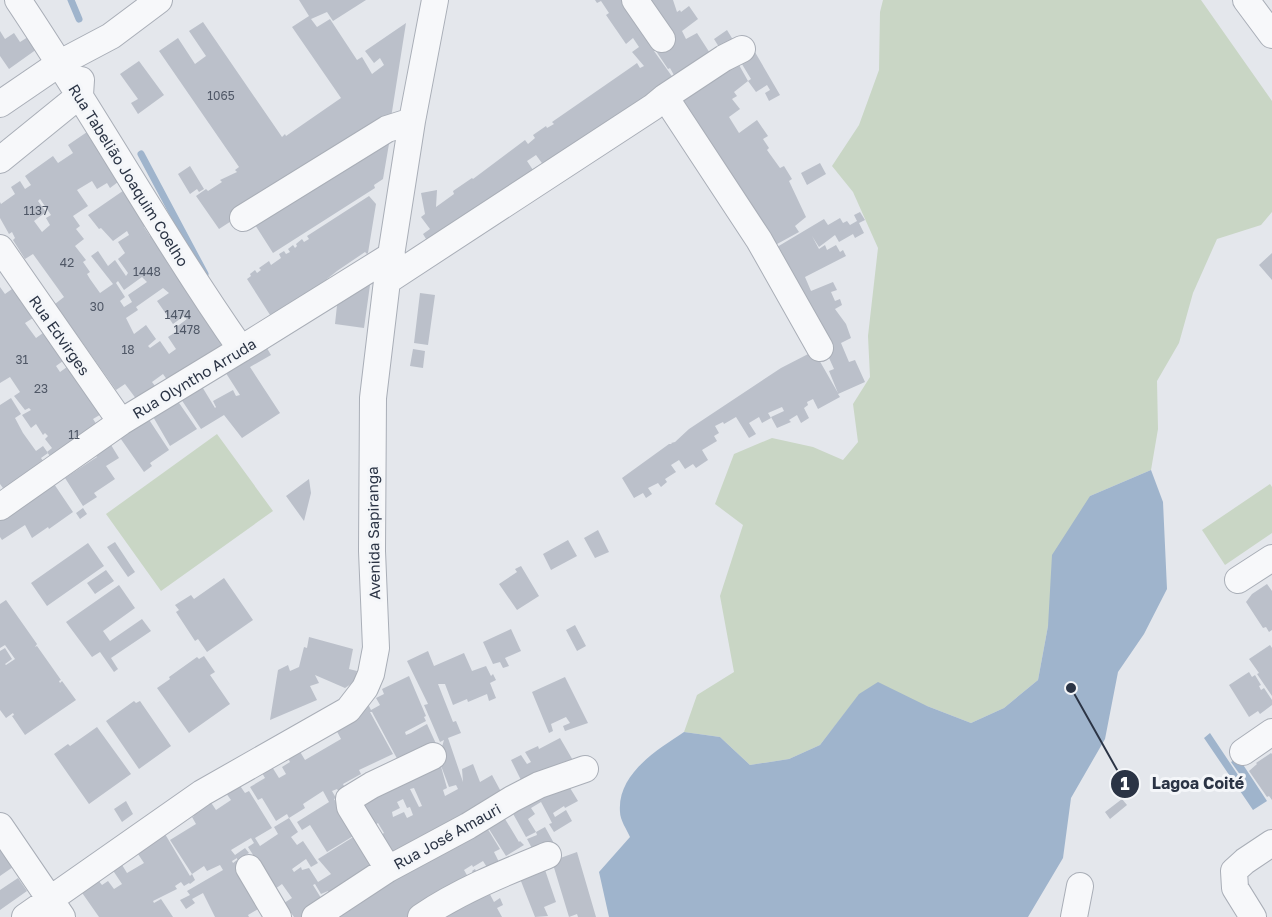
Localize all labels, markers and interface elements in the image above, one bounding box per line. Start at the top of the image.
street label: Rua Tabelião Joaquim Coelho [65,80,193,270]
house number: 1065 [207,88,235,103]
house number: 1137 [23,203,49,218]
house number: 42 [60,255,74,270]
house number: 1448 [133,264,161,279]
street label: Rua Edvirges [26,292,94,378]
house number: 30 [90,299,104,314]
house number: 1474 [165,307,191,322]
house number: 1478 [174,322,200,337]
street label: Rua Olyntho Arruda [129,334,259,422]
house number: 18 [121,342,135,357]
house number: 31 [16,352,29,367]
house number: 23 [34,381,48,396]
house number: 11 [68,427,80,442]
street label: Avenida Sapiranga [363,466,383,600]
callout: Lagoa Coité [1110,767,1256,801]
text: 1 [1120,772,1130,794]
text: Lagoa Coité [1152,773,1244,793]
street label: Rua José Amauri [390,799,504,873]

